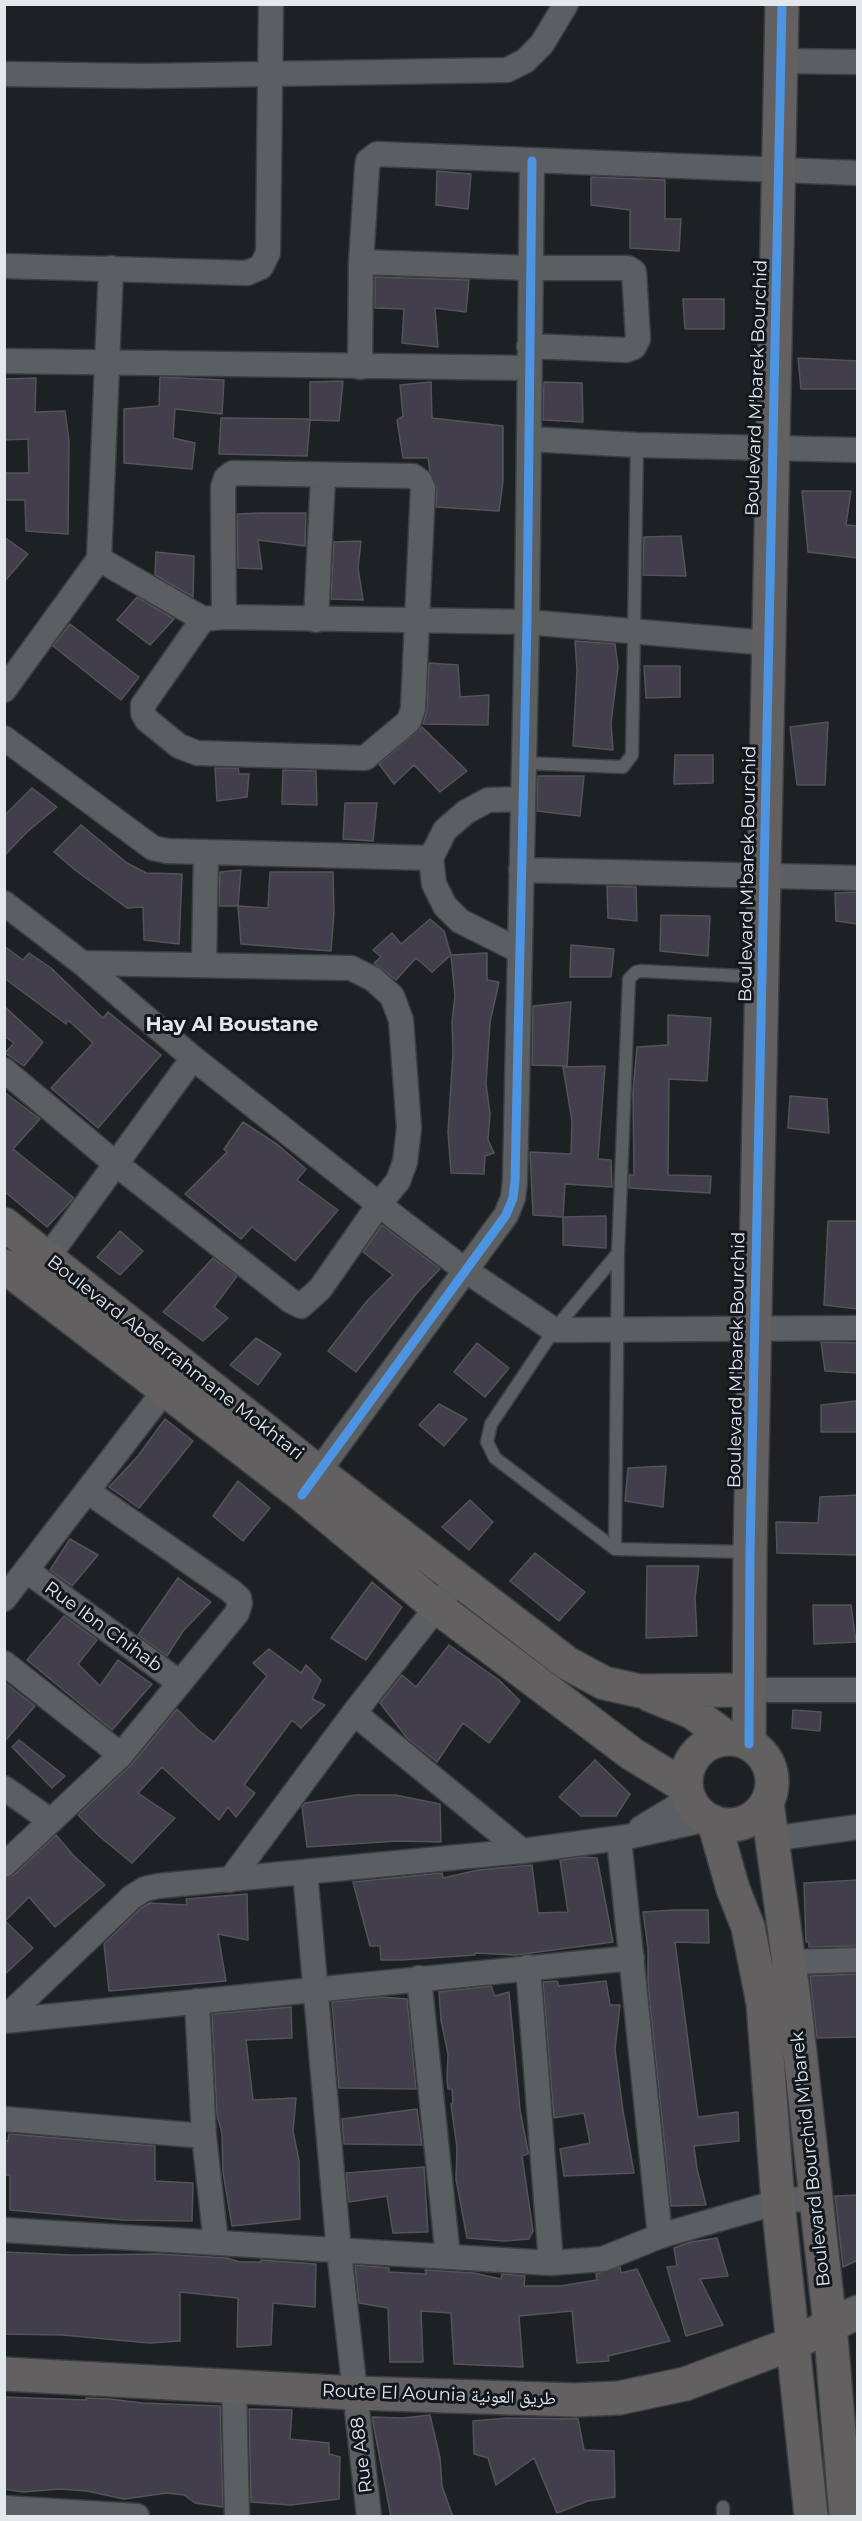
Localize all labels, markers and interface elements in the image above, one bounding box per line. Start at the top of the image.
street label: Boulevard M'barek Bourchid [742,259,772,517]
street label: Boulevard M'barek Bourchid [735,746,761,1002]
district label: Hay Al Boustane [146,1013,318,1037]
street label: Boulevard M'barek Bourchid [724,1232,750,1488]
street label: Boulevard Abderrahmane Mokhtari [43,1251,307,1465]
street label: Rue Ibn Chihab [40,1577,166,1677]
street label: Boulevard Bourchid M'barek [787,2030,835,2288]
street label: Route El Aounia طريق العونية [322,2380,556,2410]
street label: Rue A88 [347,2416,377,2494]

